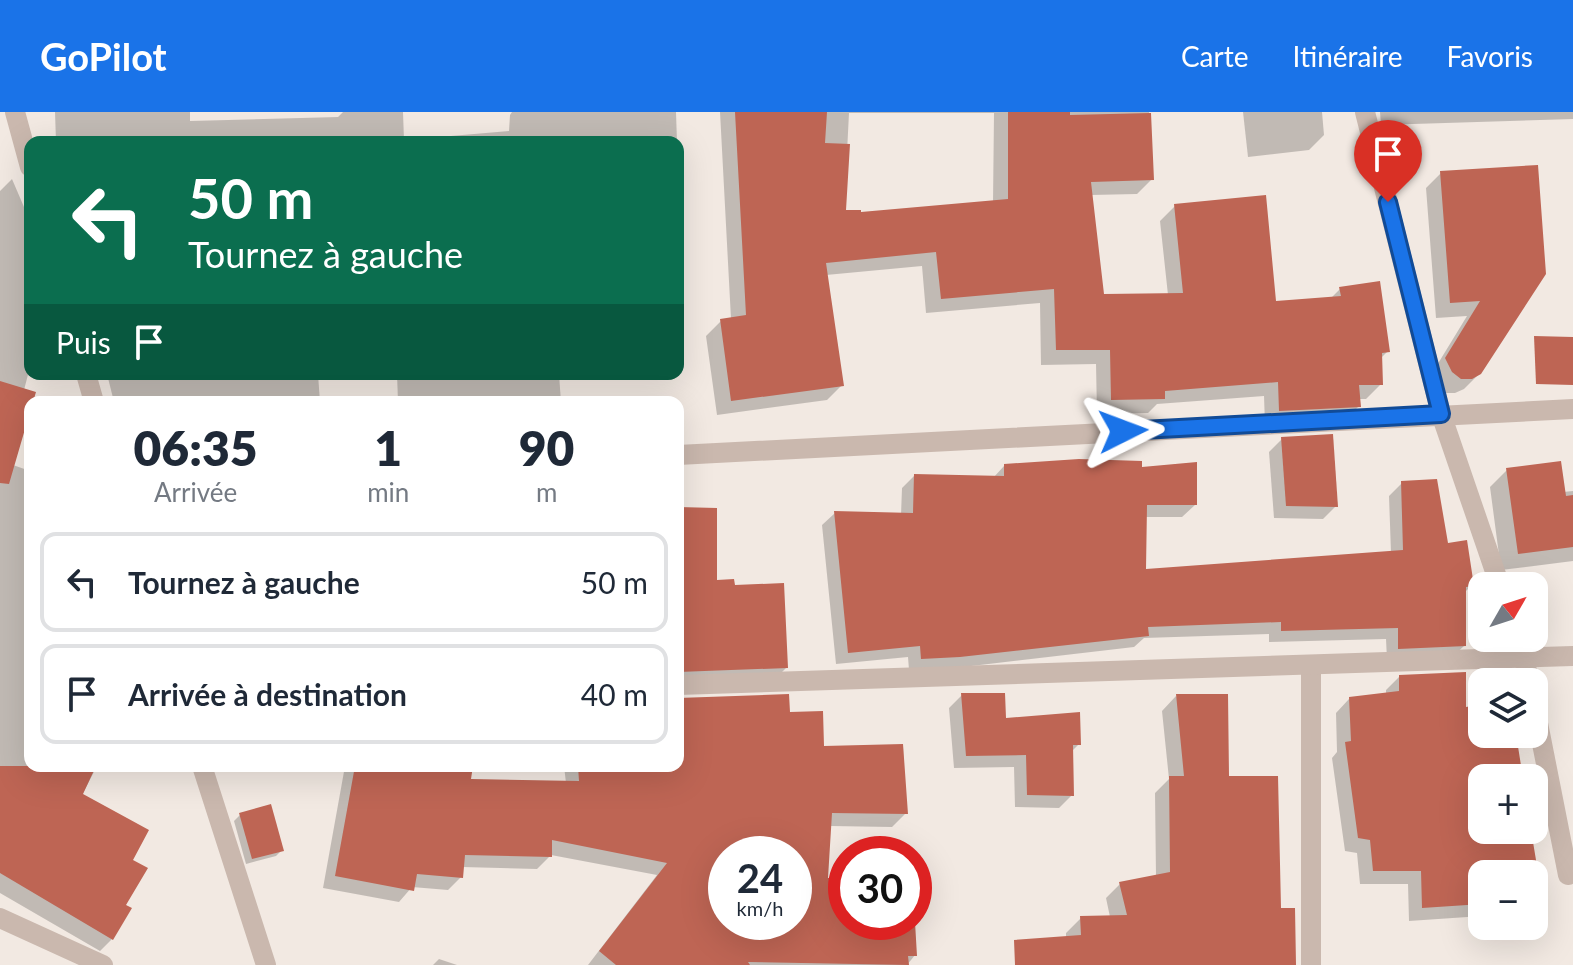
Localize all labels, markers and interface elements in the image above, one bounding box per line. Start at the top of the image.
text: GoPilot [40,33,167,79]
text: Carte [1181,39,1248,73]
text: Itinéraire [1292,39,1403,73]
text: Favoris [1447,39,1533,73]
pin [1354,120,1422,202]
icon: arrive [1366,132,1410,176]
text: 50 m [188,164,313,231]
icon: left [56,168,160,272]
text: Tournez à gauche [188,232,463,276]
icon: arrive [127,320,171,364]
text: Puis [56,324,111,360]
position arrow [1081,389,1165,473]
text: 06:35 [134,419,258,476]
text: 1 [374,419,402,476]
text: 90 [519,419,574,476]
text: Arrivée [154,476,237,508]
text: min [367,476,409,508]
text: m [536,476,557,508]
icon: left [60,560,104,604]
text: Tournez à gauche [128,564,360,600]
text: 50 m [581,564,648,600]
north arrow [1468,572,1548,652]
map controls [1468,572,1548,940]
button: layers [1468,668,1548,748]
icon: arrive [60,672,104,716]
text: Arrivée à destination [128,676,407,712]
text: 40 m [581,676,648,712]
button: + [1468,764,1548,844]
speed limit sign: 30 [828,836,932,940]
text: 24 [737,854,783,902]
button: − [1468,860,1548,940]
text: km/h [737,896,783,920]

